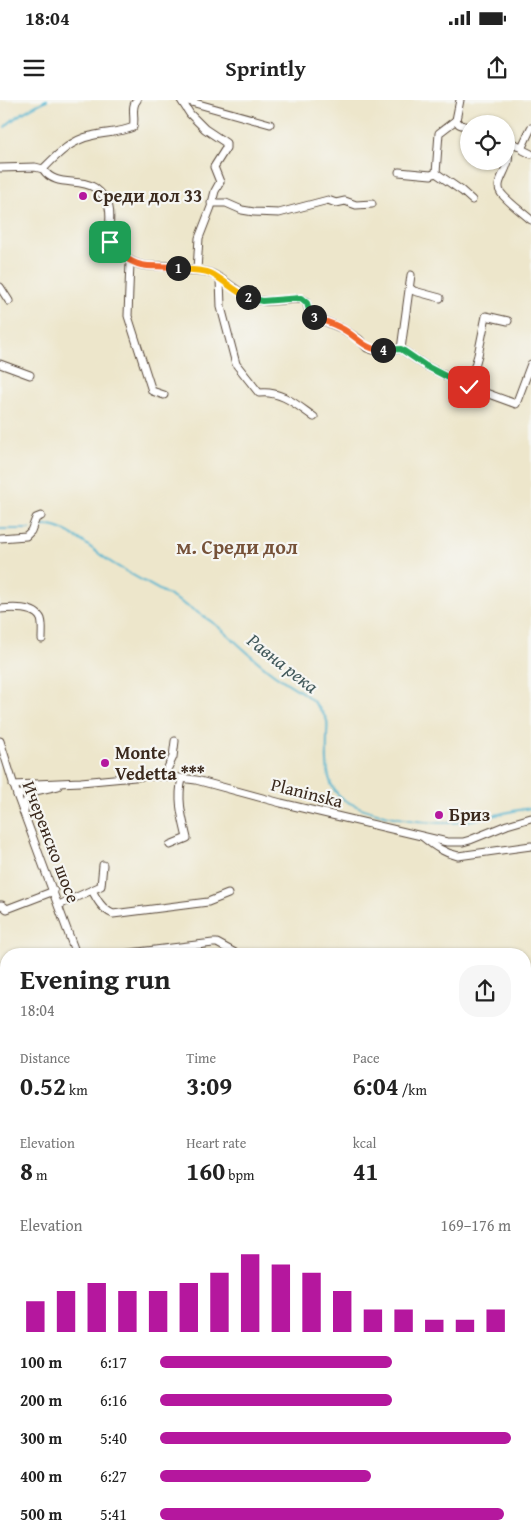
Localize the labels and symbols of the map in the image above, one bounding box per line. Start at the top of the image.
place label: Среди дол 33 [93,182,202,209]
marker: Среди дол 33 [77,190,89,202]
pin [89,221,131,263]
pin: 1 [166,256,190,280]
pin: 2 [236,284,260,310]
pin: 3 [302,304,326,330]
pin: 4 [370,338,396,362]
pin [448,366,490,408]
district label: м. Среди дол [176,532,298,561]
water label: Равна река [241,626,325,700]
place label: Monte Vedetta *** [115,739,205,787]
marker: Monte Vedetta *** [99,757,111,769]
street label: Planinska [268,771,346,815]
street label: Ичеренско шосе [16,777,87,907]
place label: Бриз [449,801,490,828]
marker: Бриз [433,809,445,821]

